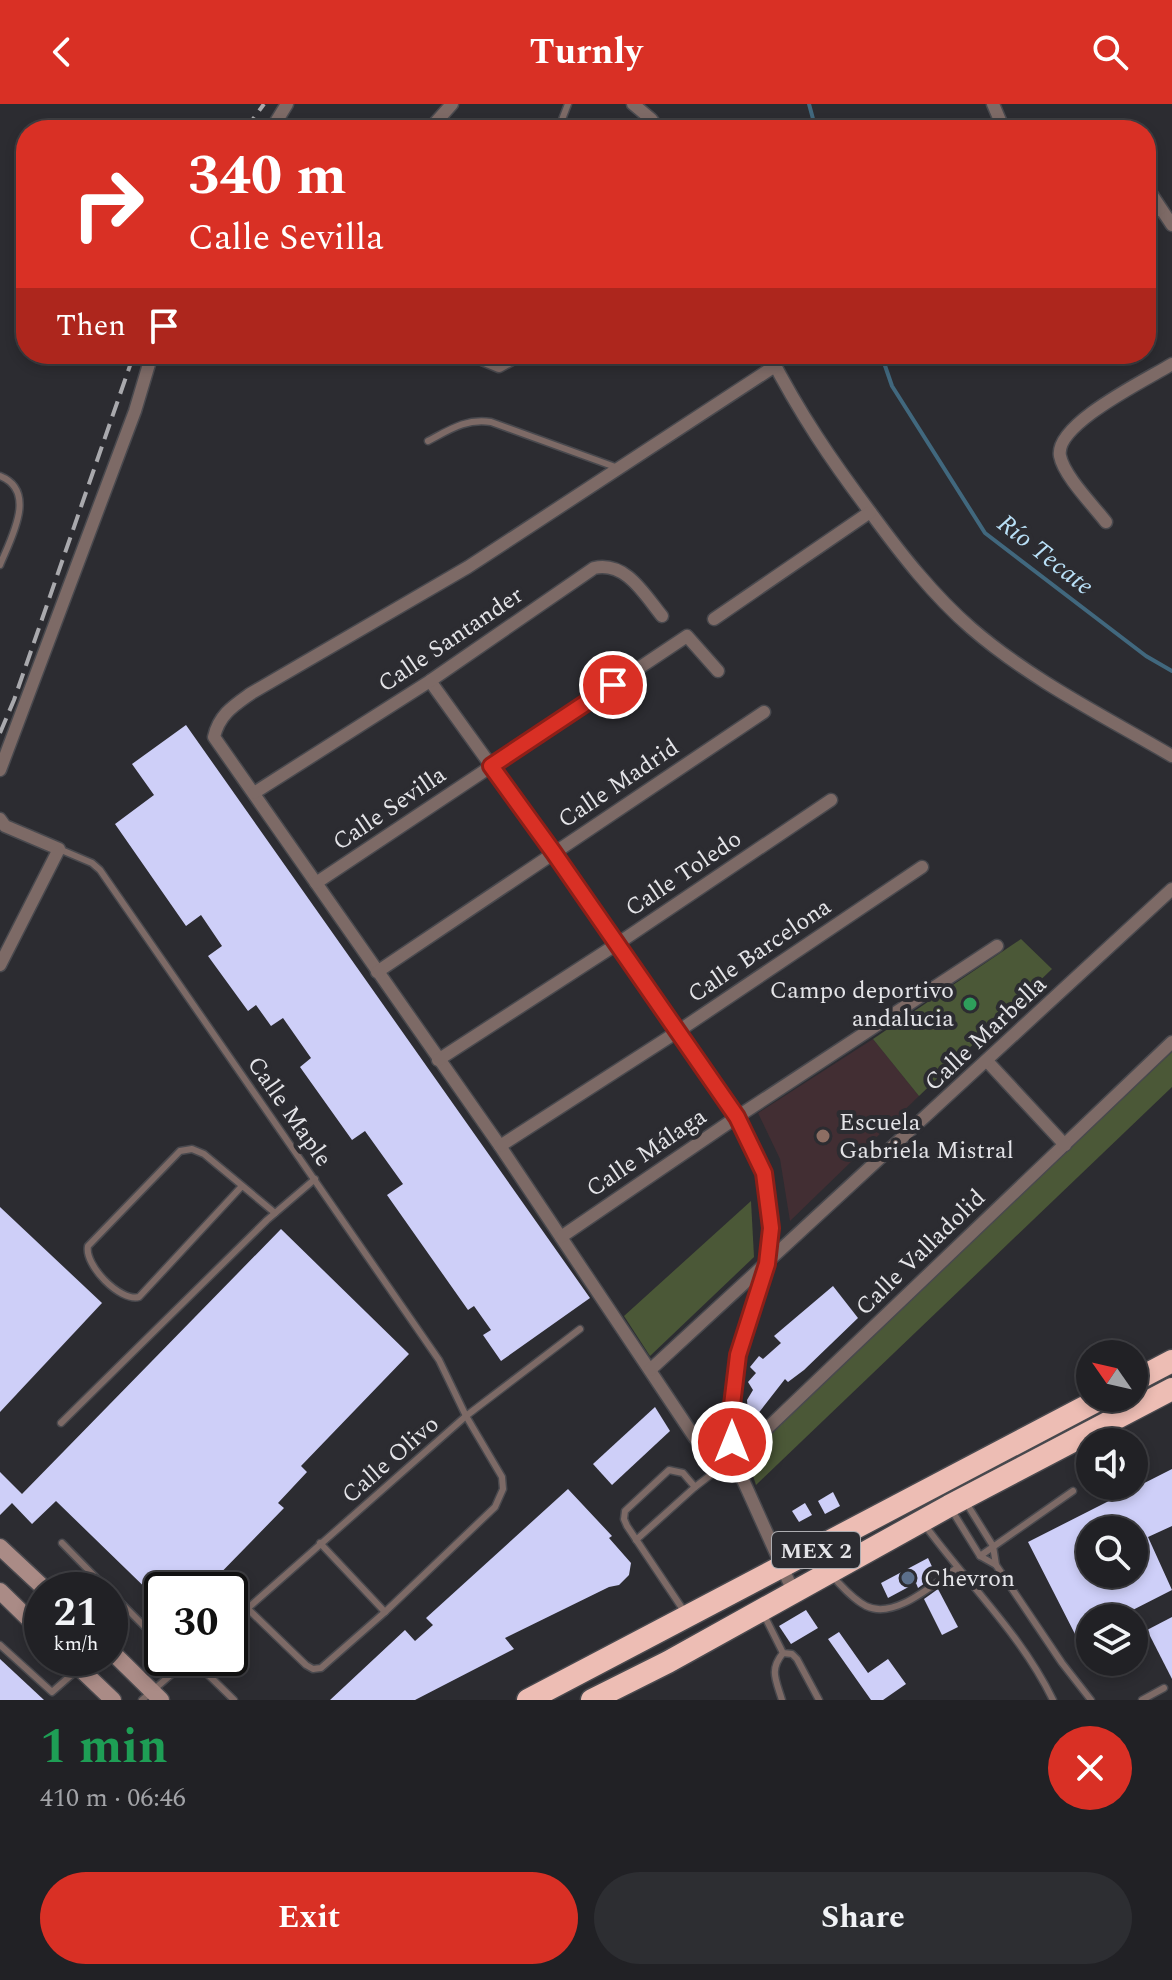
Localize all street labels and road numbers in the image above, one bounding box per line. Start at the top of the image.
street label: Calle Santander [371,578,530,702]
street label: Calle Madrid [551,730,686,838]
street label: Calle Sevilla [325,757,454,860]
street label: Calle Toledo [618,822,749,926]
street label: Calle Barcelona [680,889,839,1012]
street label: Calle Marbella [916,967,1055,1100]
street label: Calle Maple [238,1049,341,1174]
street label: Calle Málaga [579,1099,714,1207]
street label: Calle Valladolid [847,1181,994,1324]
street label: Calle Olivo [334,1407,447,1512]
road number: MEX 2 [772,1532,860,1568]

